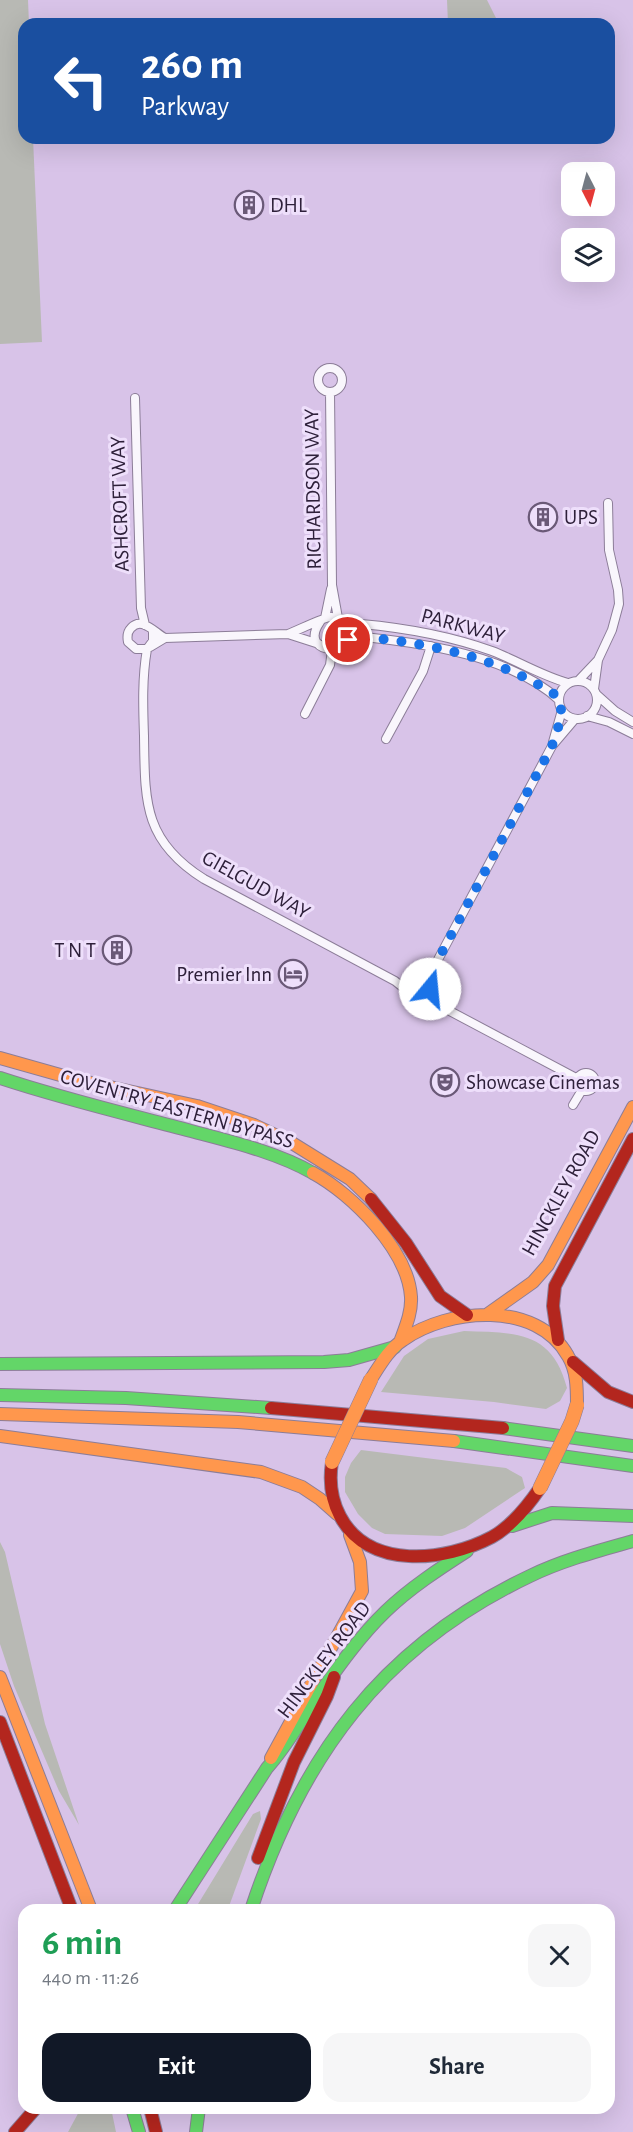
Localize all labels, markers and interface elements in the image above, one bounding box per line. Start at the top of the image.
icon: left [42,42,120,120]
text: 260 m [141,44,243,86]
text: Parkway [141,93,229,120]
north arrow [561,162,615,216]
map controls [561,162,615,282]
building icon: DHL [233,189,265,221]
place label: DHL [270,195,307,216]
button: layers [561,228,615,282]
street label: RICHARDSON WAY [301,408,325,570]
street label: ASHCROFT WAY [107,436,133,572]
building icon: UPS [527,501,559,533]
place label: UPS [564,507,598,528]
street label: PARKWAY [419,605,507,647]
pin [322,614,373,665]
icon: arrive [331,623,364,656]
street label: GIELGUD WAY [199,847,313,923]
building icon: T N T [101,934,133,966]
place label: T N T [54,940,96,961]
position arrow [398,957,462,1021]
hotel icon: Premier Inn [277,958,309,990]
place label: Premier Inn [176,964,272,985]
street label: COVENTRY EASTERN BYPASS [58,1066,296,1152]
theatre icon: Showcase Cinemas [429,1066,461,1098]
place label: Showcase Cinemas [466,1072,620,1093]
street label: HINCKLEY ROAD [518,1127,604,1259]
street label: HINCKLEY ROAD [273,1598,375,1722]
button: close [528,1924,591,1987]
text: 6 min [42,1925,122,1961]
text: 440 m · 11:26 [42,1968,139,1988]
button: Exit [42,2033,311,2102]
button: Share [323,2033,591,2102]

